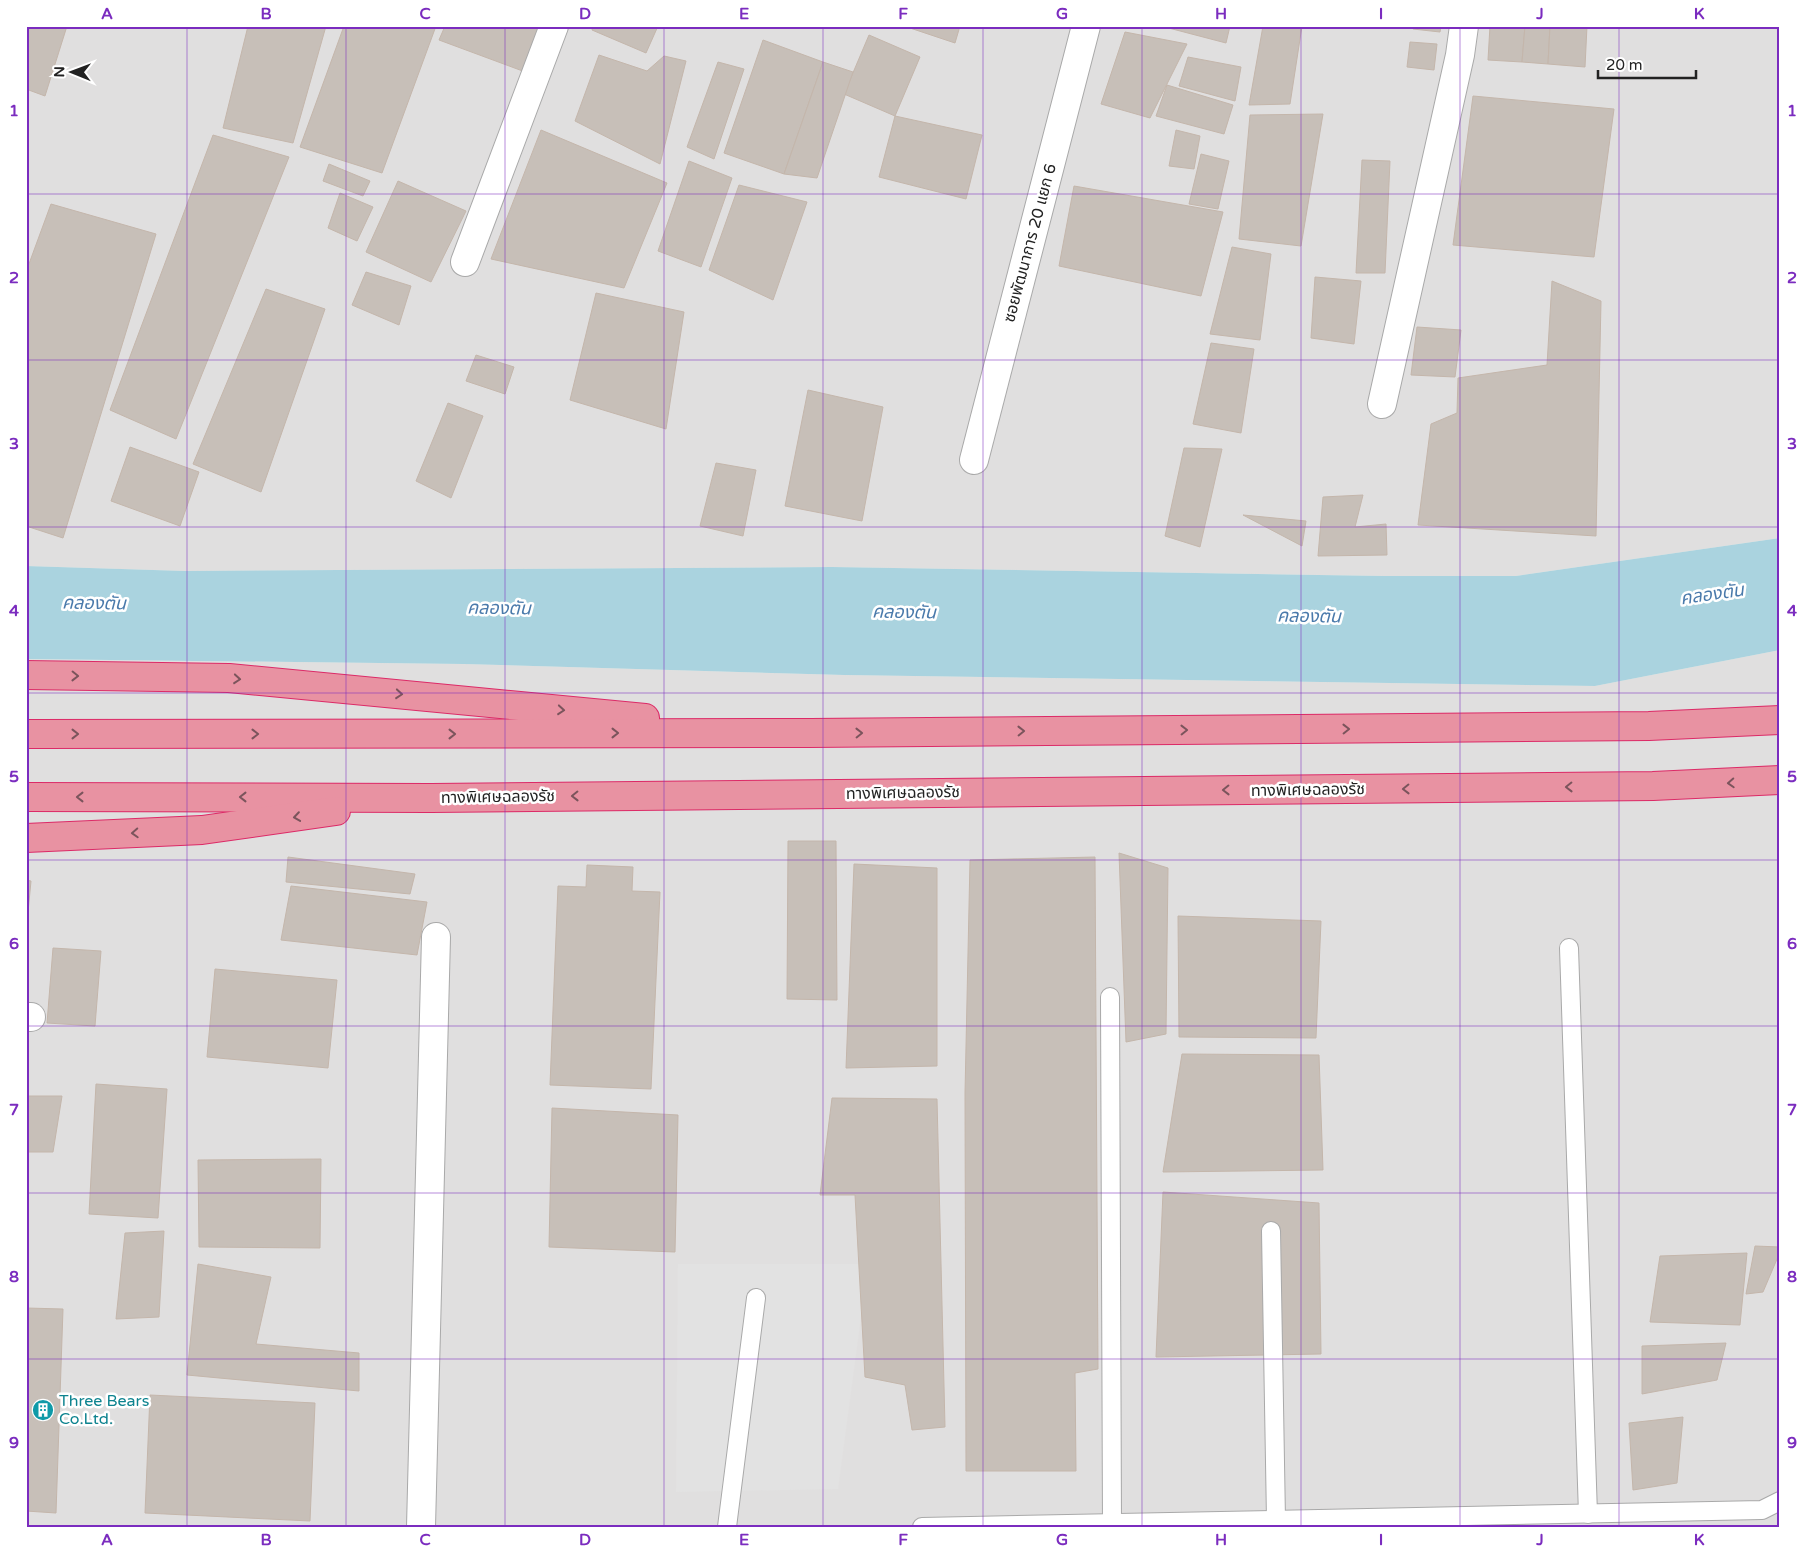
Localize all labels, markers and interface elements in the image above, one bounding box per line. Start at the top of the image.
text: A [101,4,113,24]
text: B [260,4,272,24]
text: C [419,4,431,24]
text: D [579,4,591,24]
text: E [739,4,749,24]
text: F [898,4,908,24]
text: G [1056,4,1068,24]
text: H [1215,4,1227,24]
text: I [1379,4,1383,24]
text: J [1535,4,1544,24]
text: K [1694,4,1705,24]
north arrow [48,48,98,98]
scale bar [1598,48,1696,80]
text: 20 m [1606,56,1643,74]
text: N [51,66,68,78]
text: 1 [9,101,19,121]
text: 1 [1787,101,1797,121]
street label: ซอยพัฒนาการ 20 แยก 6 [999,161,1061,325]
text: 2 [9,268,19,288]
text: 2 [1787,268,1797,288]
text: 3 [9,434,19,454]
text: 3 [1787,434,1797,454]
water label: คลองตัน [1679,579,1746,609]
water label: คลองตัน [62,591,127,615]
water label: คลองตัน [467,596,532,620]
water label: คลองตัน [872,600,937,624]
text: 4 [9,601,19,621]
text: 4 [1787,601,1797,621]
water label: คลองตัน [1277,604,1342,628]
one-way arrow [72,671,79,681]
one-way arrow [234,673,242,684]
one-way arrow [396,689,404,700]
one-way arrow [557,704,565,715]
one-way arrow [1343,723,1351,734]
one-way arrow [1180,725,1188,735]
one-way arrow [1018,726,1026,736]
one-way arrow [612,728,619,738]
one-way arrow [856,728,863,738]
one-way arrow [72,729,79,739]
one-way arrow [252,729,259,739]
one-way arrow [449,729,457,739]
text: 5 [9,767,19,787]
text: 5 [1787,767,1797,787]
one-way arrow [1727,777,1735,788]
street label: ทางพิเศษฉลองรัช [1251,779,1365,801]
street label: ทางพิเศษฉลองรัช [846,782,960,804]
one-way arrow [1564,782,1572,792]
one-way arrow [1402,784,1410,794]
one-way arrow [1222,785,1230,795]
street label: ทางพิเศษฉลองรัช [441,786,555,808]
one-way arrow [571,791,578,801]
one-way arrow [76,792,84,802]
one-way arrow [238,792,246,802]
one-way arrow [292,811,300,822]
one-way arrow [131,828,139,839]
text: 6 [9,934,19,954]
text: 6 [1787,934,1797,954]
text: 7 [9,1100,19,1120]
text: 7 [1787,1100,1797,1120]
text: 8 [9,1267,19,1287]
text: 8 [1787,1267,1797,1287]
place label: Three Bears Co.Ltd. [59,1391,149,1429]
building icon: Three Bears Co.Ltd. [31,1398,55,1422]
text: 9 [9,1433,19,1453]
text: 9 [1787,1433,1797,1453]
text: A [101,1530,113,1550]
text: B [260,1530,272,1550]
text: C [419,1530,431,1550]
text: D [579,1530,591,1550]
text: E [739,1530,749,1550]
text: F [898,1530,908,1550]
text: G [1056,1530,1068,1550]
text: H [1215,1530,1227,1550]
text: I [1379,1530,1383,1550]
text: J [1535,1530,1544,1550]
text: K [1694,1530,1705,1550]

